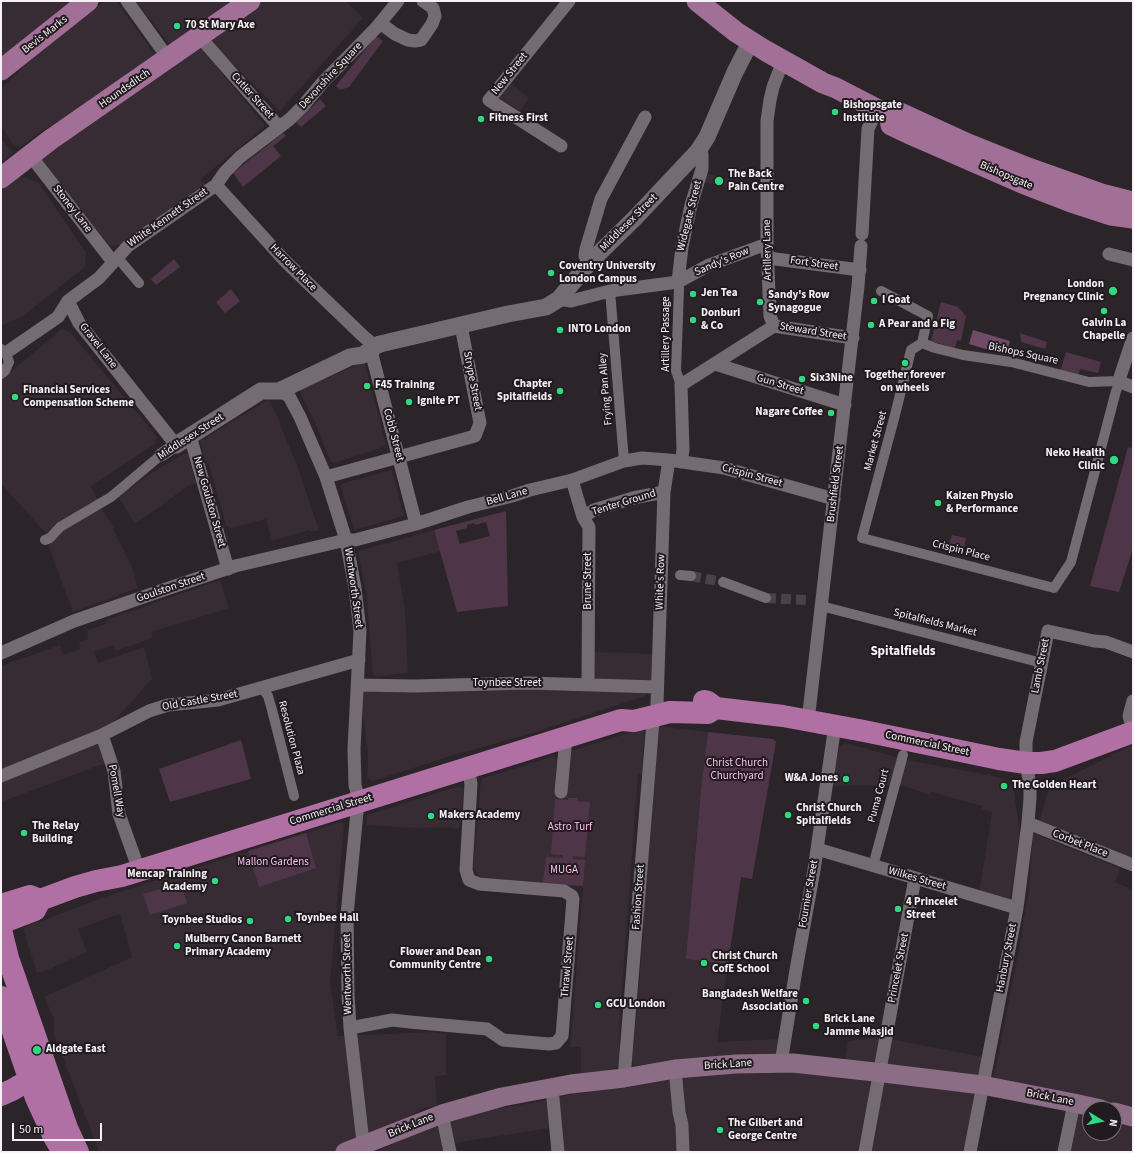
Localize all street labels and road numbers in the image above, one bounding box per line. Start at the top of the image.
street label: Bevis Marks [20,13,70,57]
street label: Devonshire Square [297,40,365,112]
street label: New Street [489,50,531,98]
street label: Houndsditch [97,67,153,111]
street label: Cutler Street [228,70,276,122]
street label: Bishopsgate [978,159,1034,193]
street label: Widegate Street [675,179,705,253]
street label: Stoney Lane [49,183,95,235]
street label: White Kennett Street [125,185,211,251]
street label: Middlesex Street [598,192,660,254]
street label: Artillery Lane [761,219,775,281]
street label: Harrow Place [267,242,319,294]
street label: Sandy's Row [693,245,751,279]
street label: Fort Street [789,254,839,274]
street label: Artillery Passage [660,296,674,372]
street label: Steward Street [779,320,847,344]
street label: Gravel Lane [76,321,120,371]
street label: Bishops Square [987,340,1059,368]
street label: Strype Street [460,350,484,412]
street label: Frying Pan Alley [596,352,616,426]
street label: Gun Street [755,372,805,398]
street label: Cobb Street [380,407,406,463]
street label: Market Street [862,410,890,472]
street label: Middlesex Street [156,411,226,463]
street label: Brushfield Street [825,445,847,523]
street label: New Goulston Street [190,455,228,549]
street label: Crispin Street [720,462,784,490]
street label: Bell Lane [485,485,529,509]
street label: Tenter Ground [590,487,658,519]
street label: Crispin Place [931,537,991,565]
street label: Wentworth Street [341,547,365,629]
street label: Brune Street [582,552,596,610]
street label: White's Row [653,554,669,610]
street label: Goulston Street [135,570,207,606]
street label: Spitalfields Market [892,606,978,640]
street label: Lamb Street [1029,637,1053,695]
street label: Toynbee Street [473,677,541,691]
street label: Old Castle Street [161,688,239,714]
street label: Resolution Plaza [275,700,307,776]
street label: Commercial Street [884,729,970,759]
street label: Pomell Way [105,764,127,818]
street label: Puma Court [866,768,892,824]
street label: Commercial Street [288,791,374,829]
street label: Corbet Place [1050,827,1110,861]
street label: Fournier Street [797,859,821,929]
street label: Fashion Street [630,864,648,930]
street label: Wilkes Street [887,864,947,894]
street label: Hanbury Street [994,922,1020,994]
street label: Princelet Street [886,932,912,1004]
street label: Wentworth Street [341,933,355,1015]
street label: Thrawl Street [559,936,577,998]
street label: Brick Lane [704,1057,752,1073]
street label: Brick Lane [1025,1087,1075,1109]
street label: Brick Lane [386,1111,436,1141]

